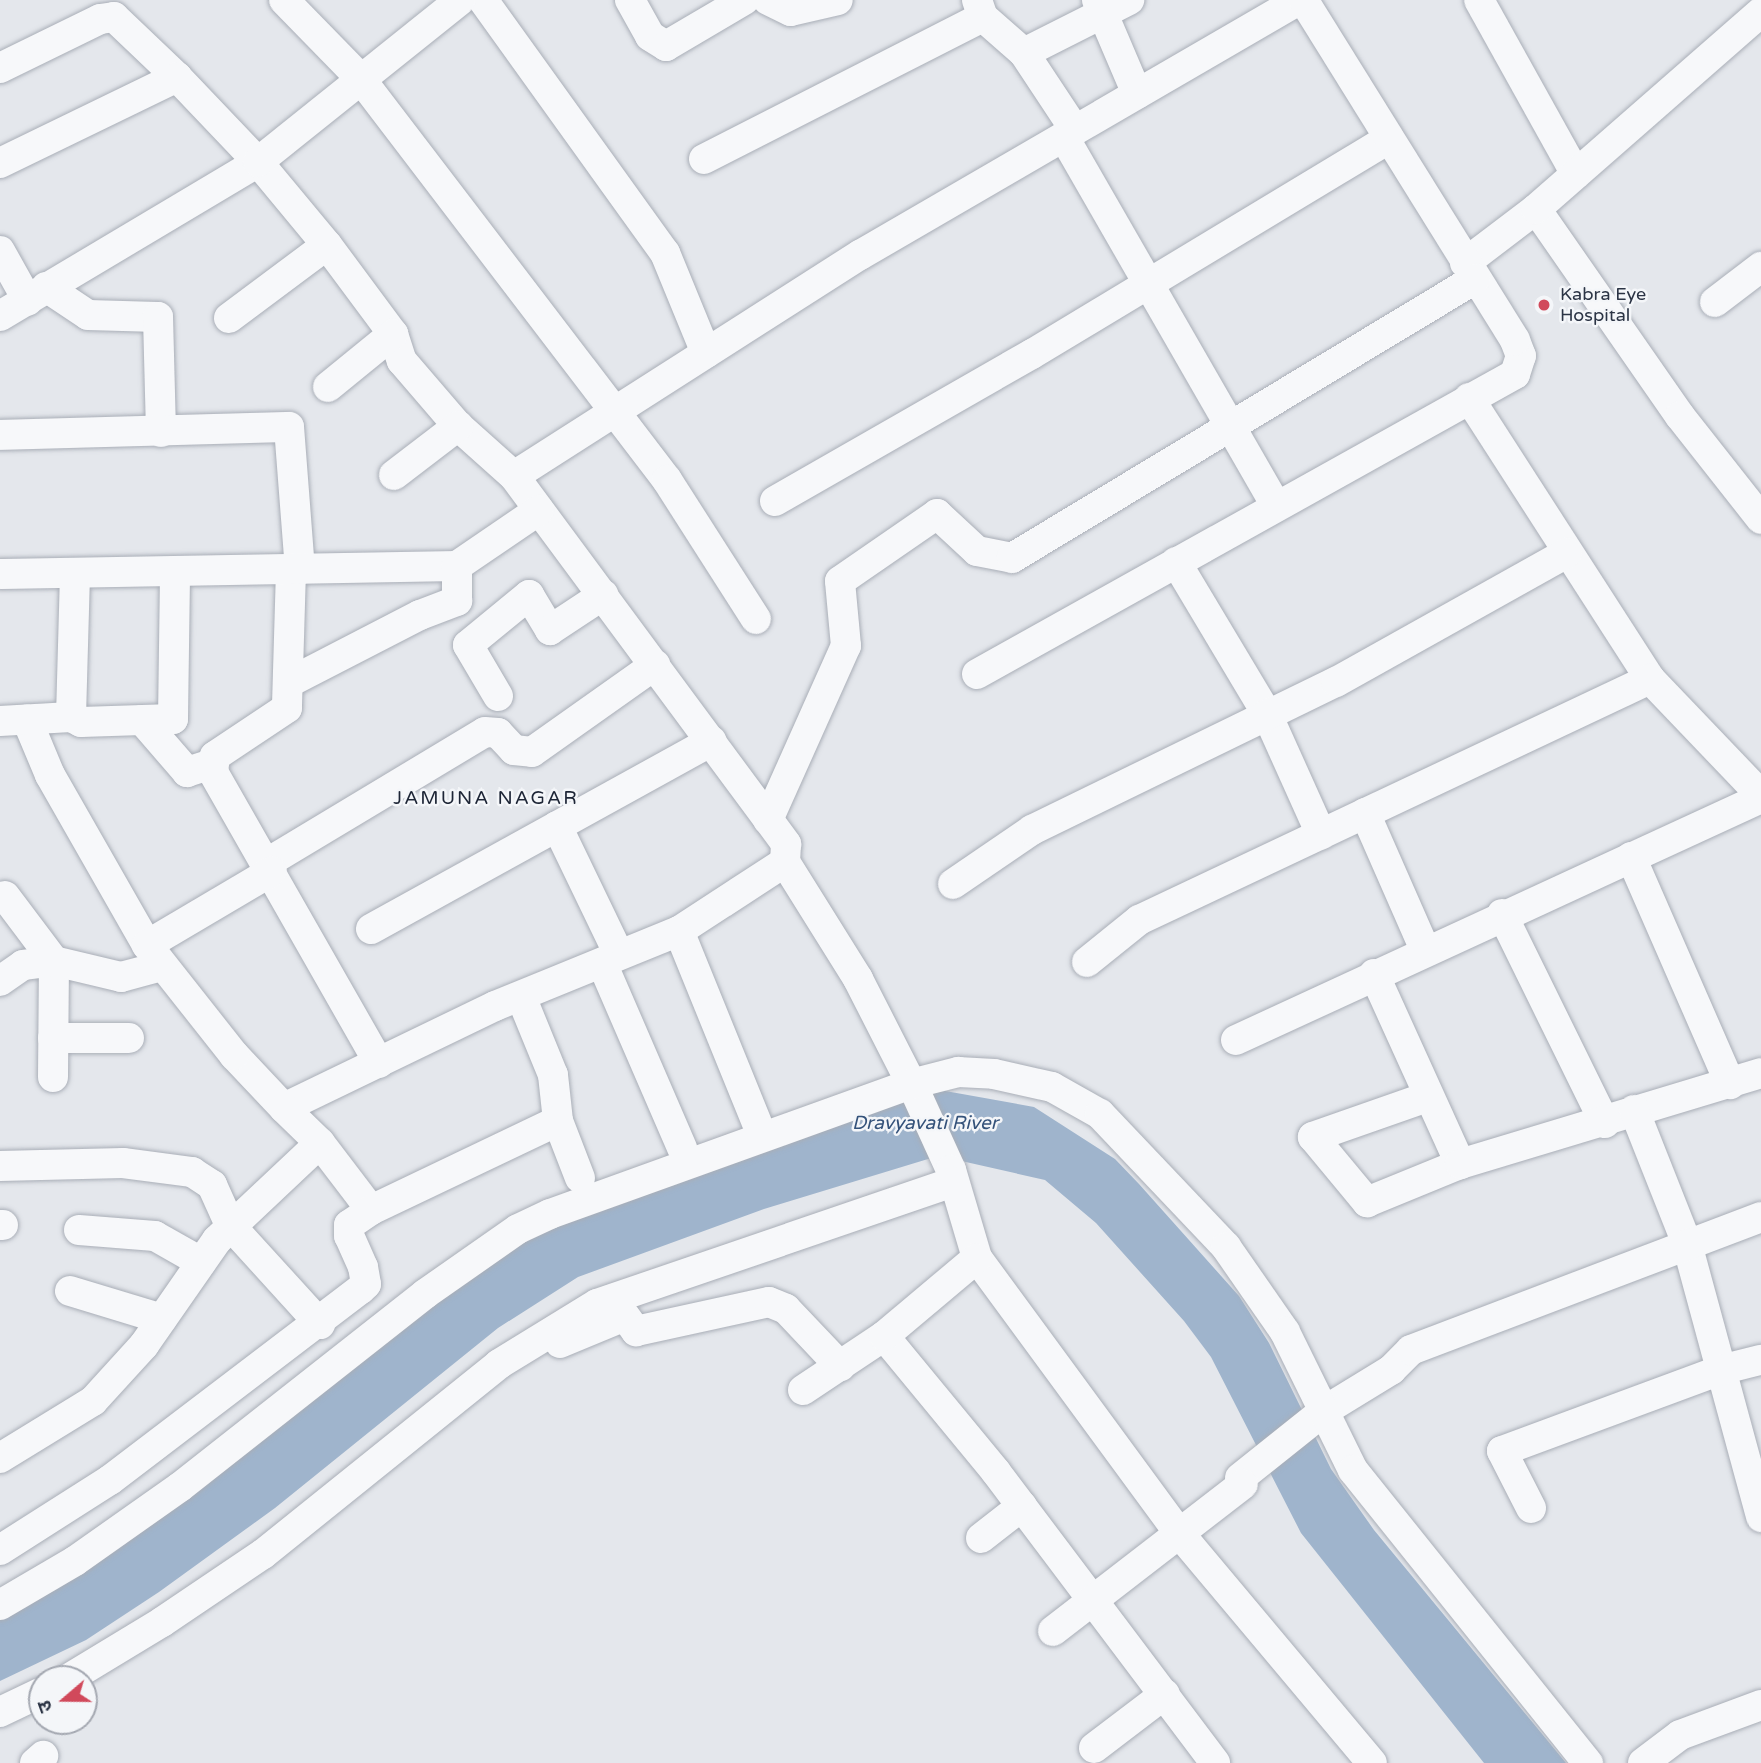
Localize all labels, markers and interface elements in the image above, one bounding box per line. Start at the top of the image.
place label: Kabra Eye Hospital [1560,284,1646,326]
marker: Kabra Eye Hospital [1534,295,1554,315]
district label: JAMUNA NAGAR [395,788,577,810]
water label: Dravyavati River [852,1113,998,1135]
north arrow [28,1665,98,1735]
text: उ [33,1698,57,1715]

